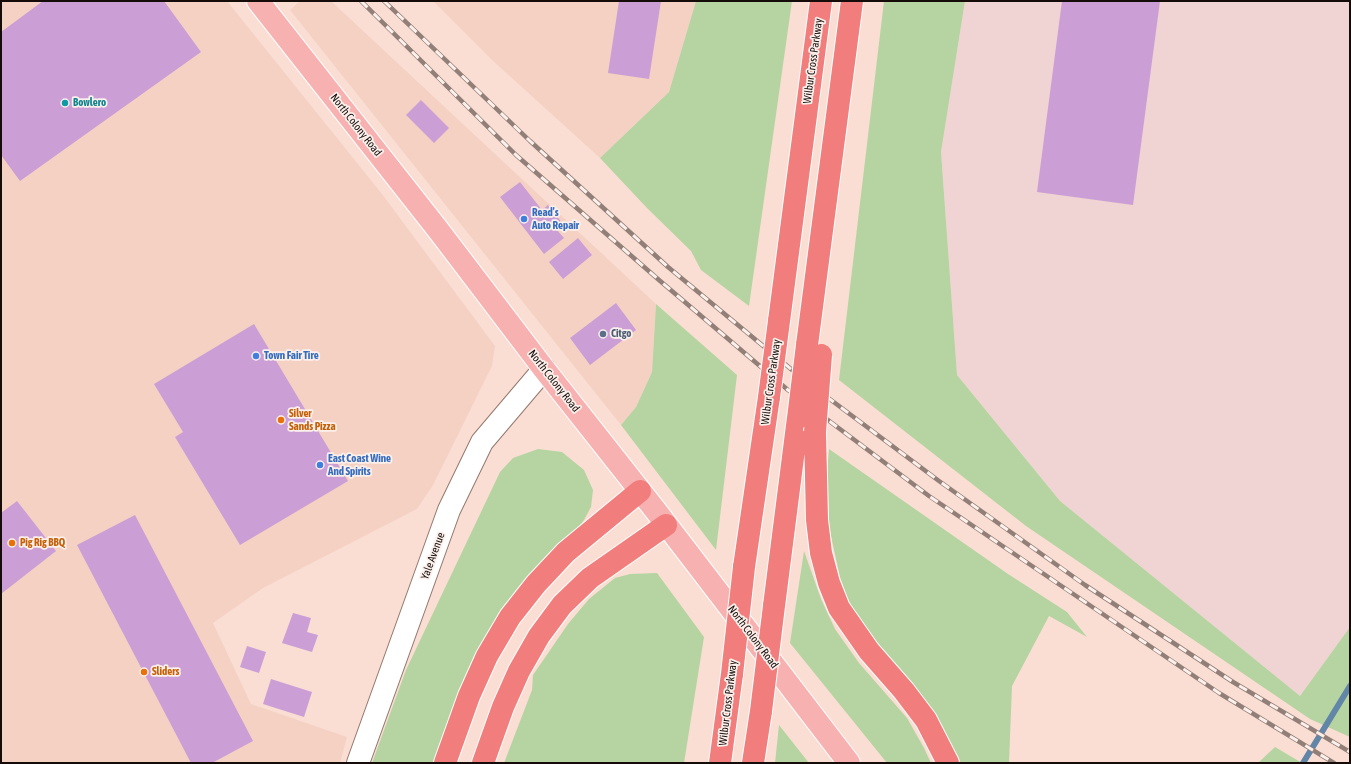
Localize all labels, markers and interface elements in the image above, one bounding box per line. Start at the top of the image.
street label: Wilbur Cross Parkway [800,18,826,104]
street label: North Colony Road [328,91,384,159]
place label: Bowlero [73,96,106,110]
marker: Bowlero [60,98,70,108]
place label: Read’s Auto Repair [532,206,579,232]
marker: Read’s Auto Repair [519,214,529,224]
place label: Citgo [611,327,631,341]
marker: Citgo [598,329,608,339]
street label: Wilbur Cross Parkway [758,339,784,425]
street label: North Colony Road [526,347,582,415]
place label: Town Fair Tire [264,349,319,363]
marker: Town Fair Tire [251,351,261,361]
place label: Silver Sands Pizza [289,407,336,433]
marker: Silver Sands Pizza [276,415,286,425]
place label: East Coast Wine And Spirits [328,452,391,478]
marker: East Coast Wine And Spirits [315,460,325,470]
street label: Yale Avenue [418,531,448,581]
place label: Pig Rig BBQ [20,536,65,550]
marker: Pig Rig BBQ [7,538,17,548]
street label: North Colony Road [725,603,781,671]
street label: Wilbur Cross Parkway [716,660,740,746]
place label: Sliders [152,665,179,679]
marker: Sliders [139,667,149,677]

